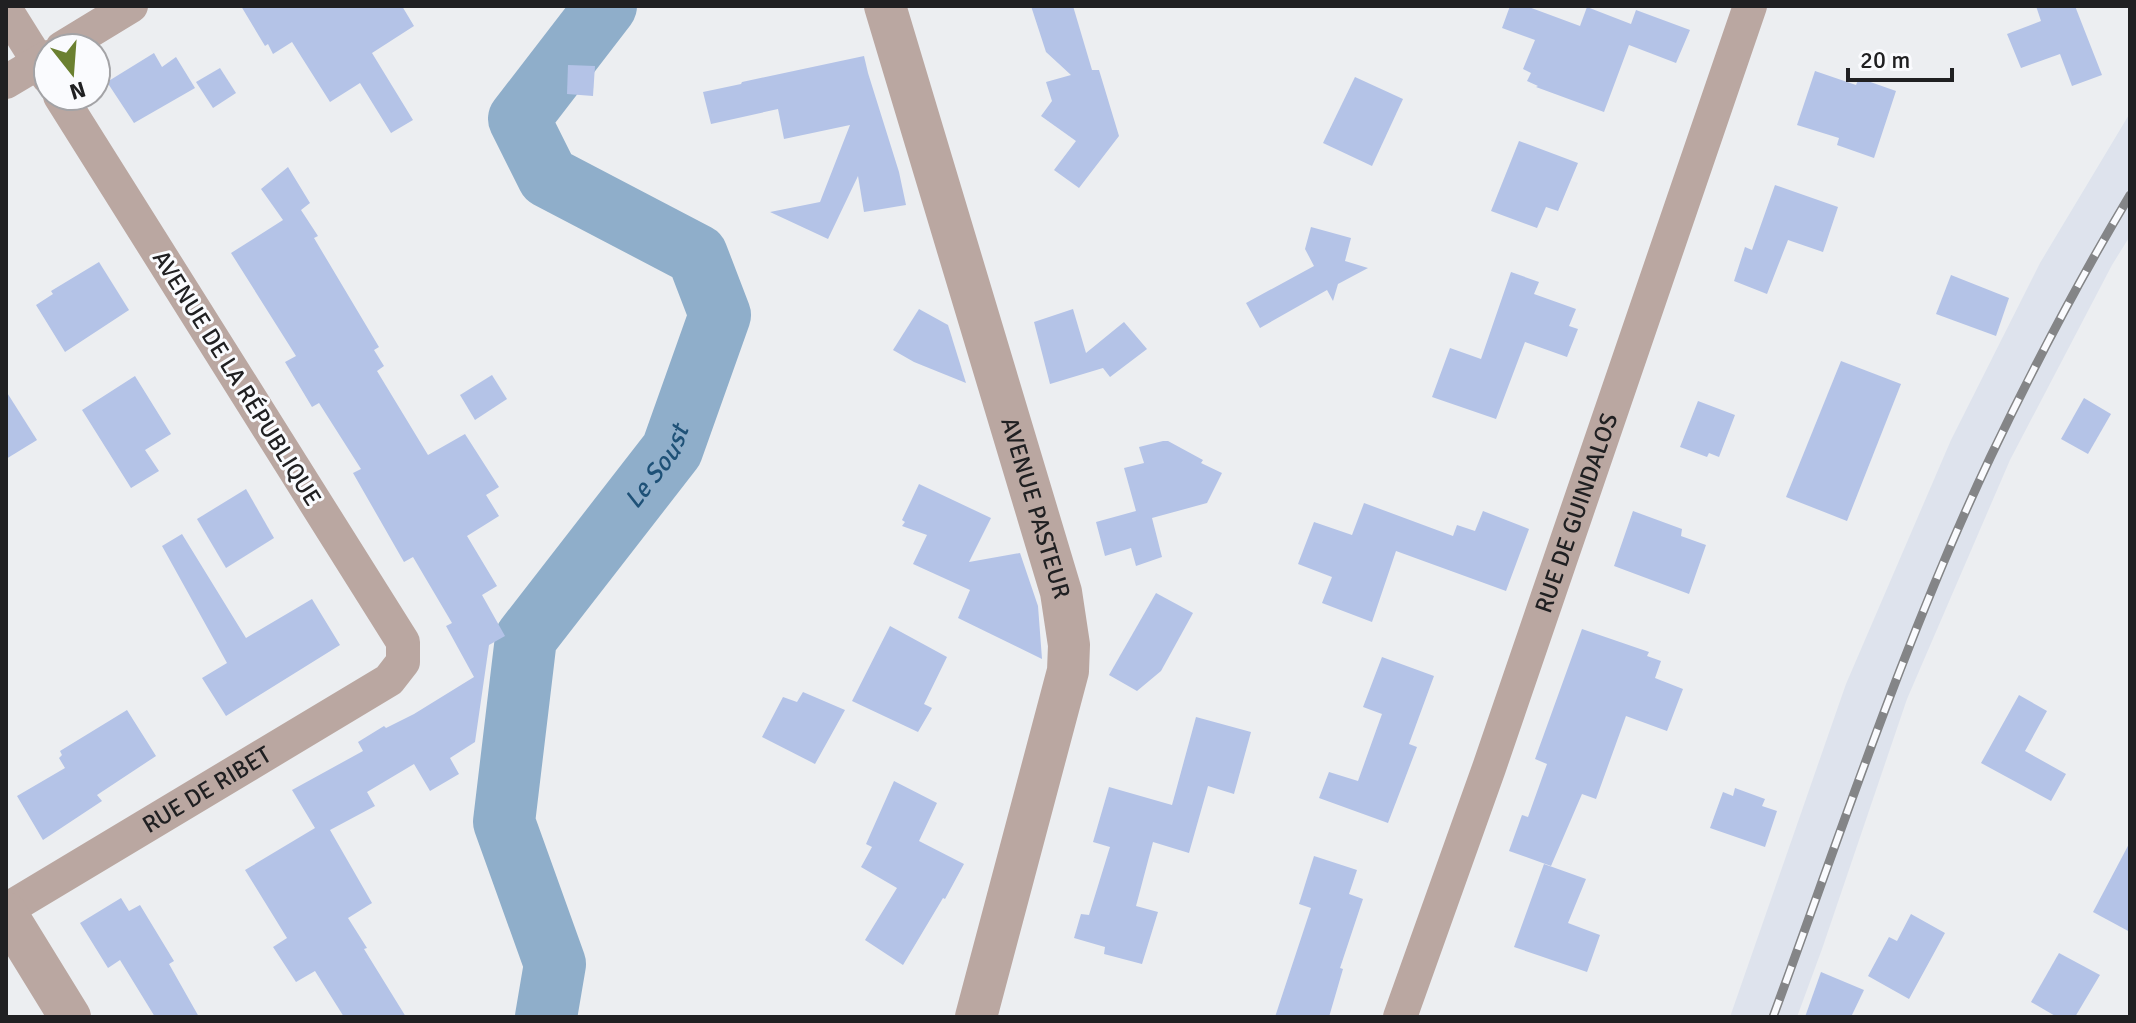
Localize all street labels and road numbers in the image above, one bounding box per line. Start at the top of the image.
street label: AVENUE DE LA RÉPUBLIQUE [146,245,328,511]
street label: RUE DE GUINDALOS [1528,409,1624,617]
street label: AVENUE PASTEUR [994,414,1077,602]
street label: RUE DE RIBET [137,739,277,840]

